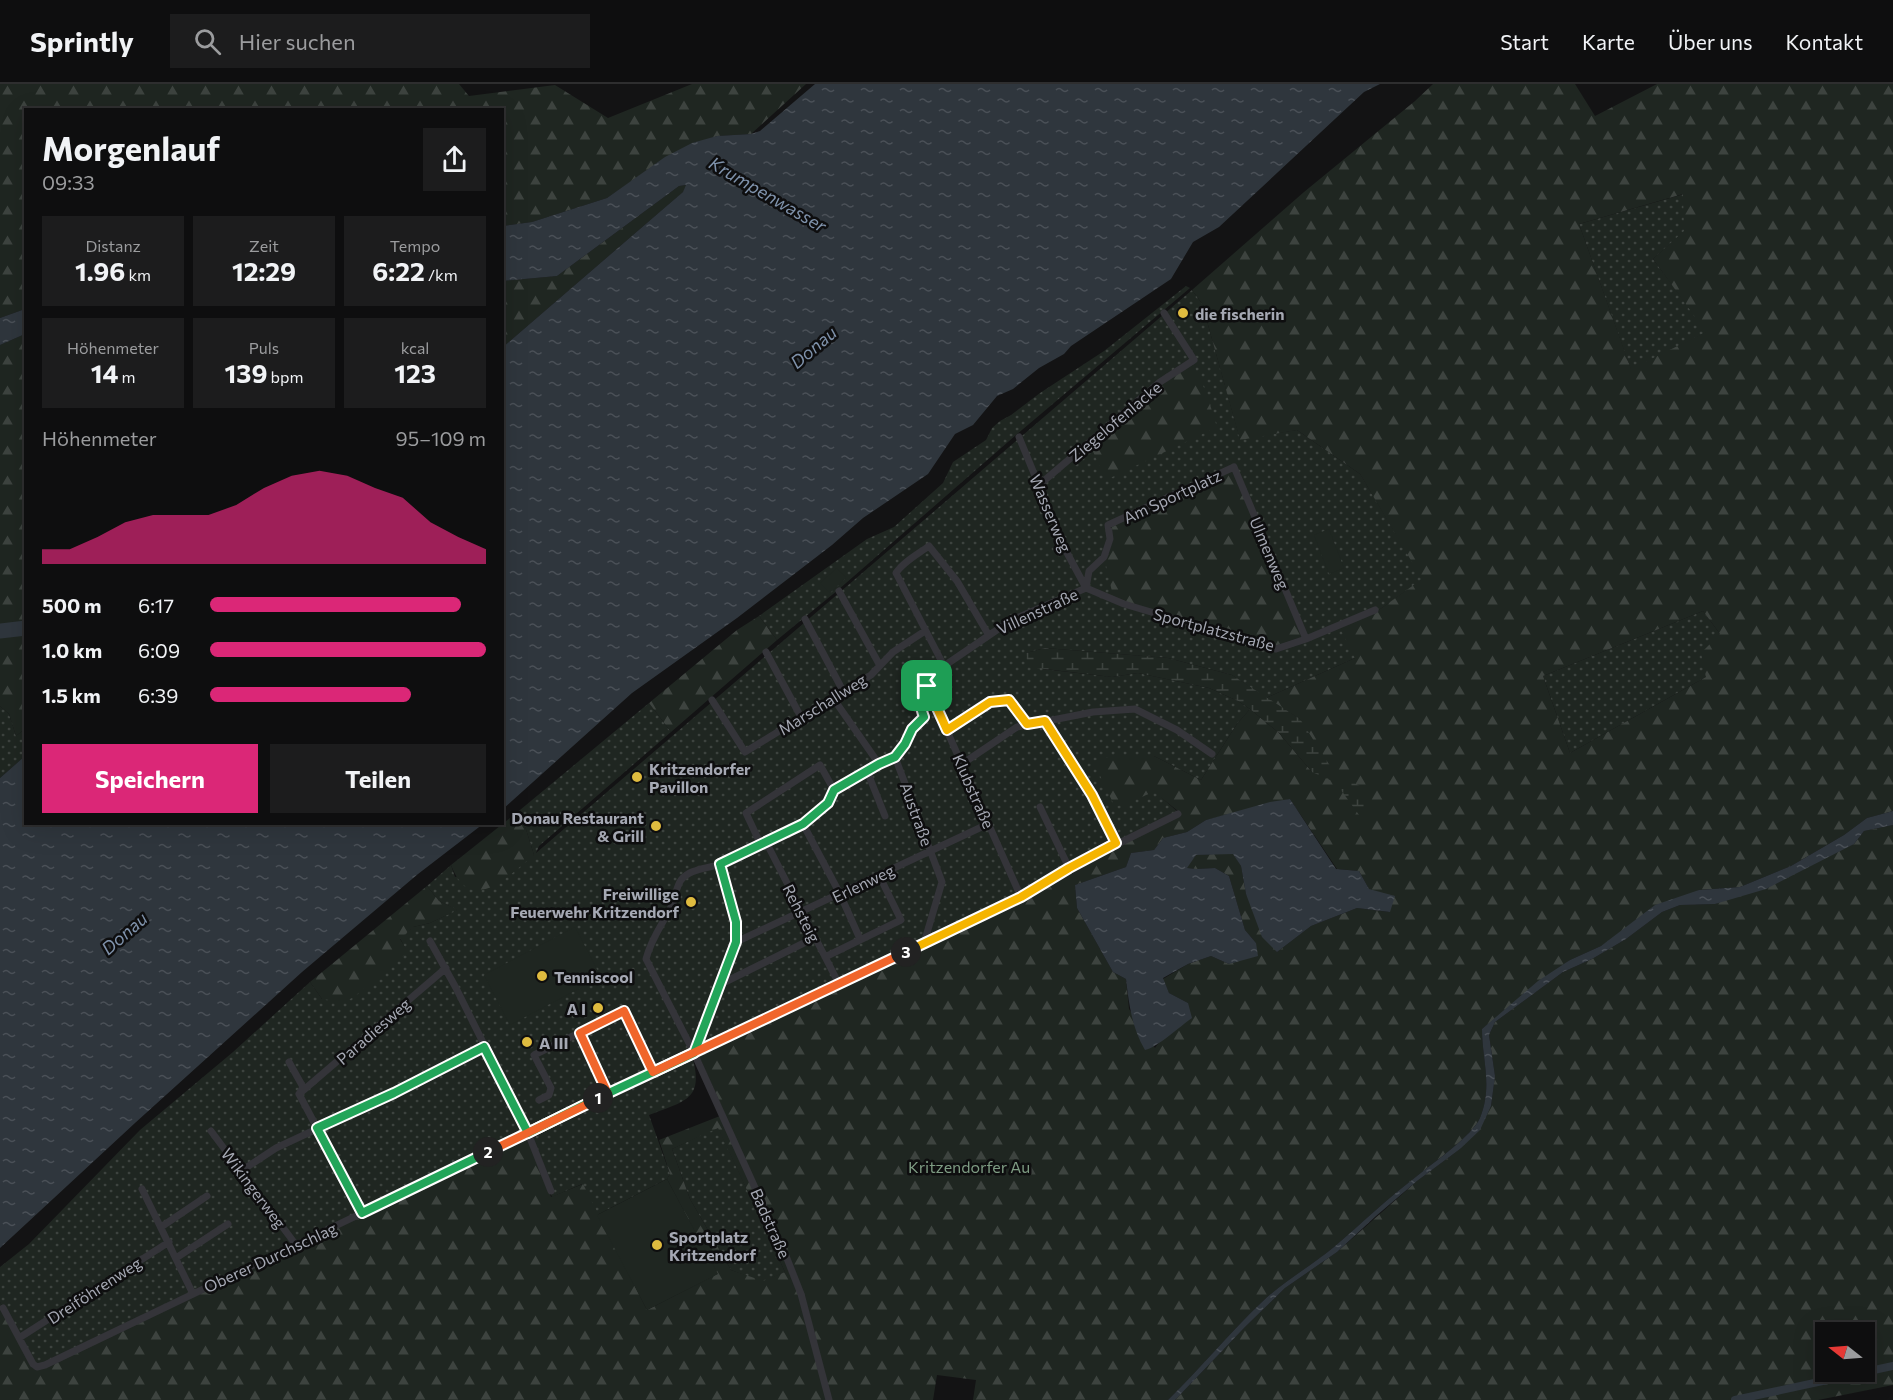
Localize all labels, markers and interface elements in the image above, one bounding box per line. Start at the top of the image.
search box [170,14,590,68]
text: Sprintly [30,24,134,58]
icon: search [191,25,224,58]
text: Hier suchen [239,28,356,55]
text: Start [1500,29,1549,54]
text: Karte [1582,29,1635,54]
text: Über uns [1668,29,1752,54]
text: Kontakt [1785,29,1863,54]
text: Morgenlauf [42,127,220,168]
button: share [423,128,486,191]
water label: Krumpenwasser [705,152,831,237]
text: 09:33 [42,170,95,194]
text: Distanz [85,236,141,255]
text: Zeit [249,236,279,255]
text: Tempo [390,236,440,255]
text: 1.96 [75,255,125,286]
text: 12:29 [232,255,296,286]
text: 6:22 [372,255,425,286]
text: km [125,265,151,284]
text: /km [425,265,458,284]
place label: die fischerin [1195,304,1285,323]
marker: die fischerin [1176,306,1190,320]
water label: Donau [785,321,841,373]
text: Höhenmeter [67,338,159,357]
text: Puls [249,338,279,357]
text: kcal [401,338,429,357]
text: 14 [91,357,118,388]
text: 139 [225,357,268,388]
text: 123 [394,357,436,388]
text: m [118,367,135,386]
text: bpm [268,367,303,386]
street label: Ziegelofenlacke [1065,377,1165,465]
text: Höhenmeter [42,426,157,450]
text: 95–109 m [396,426,486,450]
street label: Am Sportplatz [1120,465,1224,527]
street label: Wasserweg [1026,471,1076,555]
street label: Ulmenweg [1246,514,1294,592]
street label: Villenstraße [993,584,1081,638]
text: 500 m [42,593,102,617]
text: 6:17 [138,593,174,617]
street label: Sportplatzstraße [1152,604,1276,654]
text: 1.0 km [42,638,102,662]
text: 6:09 [138,638,180,662]
pin [901,660,952,711]
street label: Marschallweg [775,669,870,739]
icon: arrive [910,669,943,702]
text: 1.5 km [42,683,101,707]
text: 6:39 [138,683,178,707]
button: Speichern [42,744,258,813]
button: Teilen [270,744,486,813]
street label: Klubstraße [949,751,999,831]
place label: Kritzendorfer Pavillon [649,759,751,796]
marker: Kritzendorfer Pavillon [630,770,644,784]
street label: Austraße [897,780,937,848]
place label: Donau Restaurant & Grill [511,808,644,845]
marker: Donau Restaurant & Grill [649,819,663,833]
street label: Erlenweg [829,860,898,906]
street label: Rehsteig [779,881,825,946]
place label: Freiwillige Feuerwehr Kritzendorf [510,884,679,921]
marker: Freiwillige Feuerwehr Kritzendorf [684,895,698,909]
water label: Donau [96,907,152,959]
pin: 3 [891,937,921,967]
text: 3 [901,942,911,961]
place label: Tenniscool [554,967,633,986]
marker: Tenniscool [535,969,549,983]
street label: Paradiesweg [332,994,414,1068]
place label: A I [566,999,586,1018]
marker: A I [591,1001,605,1015]
place label: A III [539,1033,569,1052]
marker: A III [520,1035,534,1049]
pin: 1 [583,1083,613,1113]
text: 1 [594,1088,602,1107]
pin: 2 [473,1137,503,1167]
text: 2 [483,1142,493,1161]
street label: Wikingerweg [218,1144,290,1232]
park label: Kritzendorfer Au [908,1157,1030,1176]
street label: Badstraße [747,1185,795,1261]
street label: Oberer Durchschlag [201,1218,340,1296]
place label: Sportplatz Kritzendorf [669,1227,756,1264]
marker: Sportplatz Kritzendorf [650,1238,664,1252]
street label: Dreiföhrenweg [43,1252,145,1327]
north arrow [1815,1322,1875,1382]
map controls [1815,1322,1875,1382]

